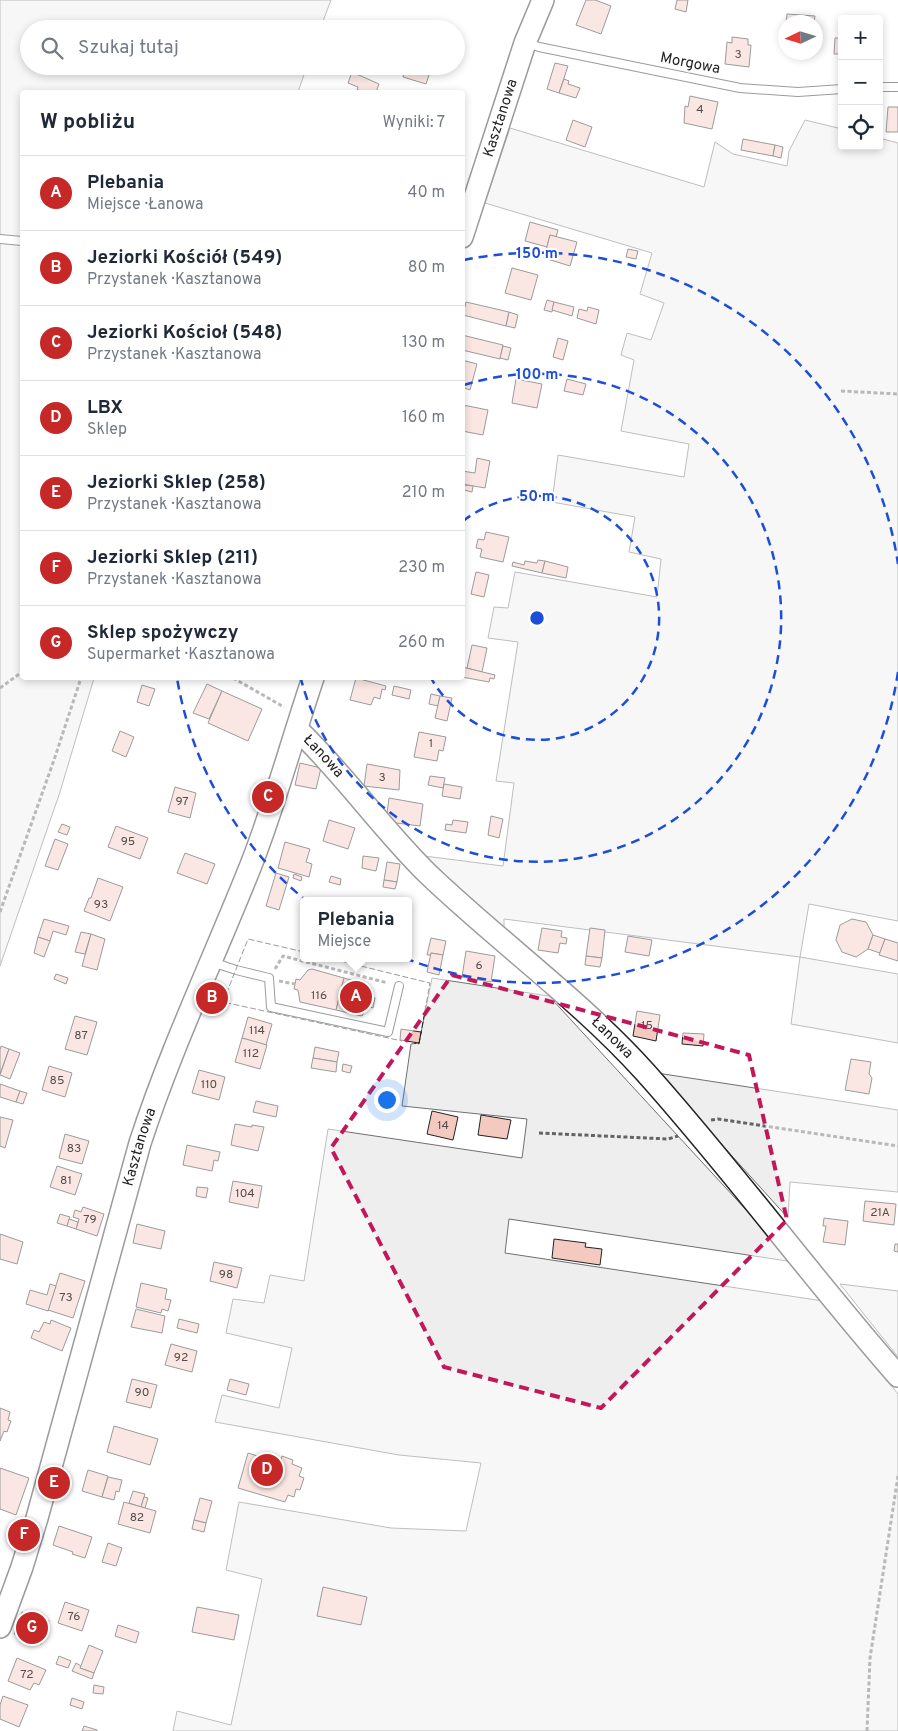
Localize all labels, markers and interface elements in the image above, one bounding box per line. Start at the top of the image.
north arrow [778,15,823,60]
map controls [838,15,883,150]
button: + [838,15,883,60]
search box [20,20,465,75]
icon: search [38,34,66,62]
text: Szukaj tutaj [78,36,179,60]
house number: 3 [734,47,742,63]
street label: Morgowa [658,49,722,79]
button: − [838,60,883,105]
street label: Kasztanowa [479,77,522,160]
house number: 4 [696,102,704,118]
button: locate [838,105,883,150]
text: W pobliżu [40,109,135,136]
text: Wyniki: 7 [382,113,445,133]
text: Plebania [87,171,164,195]
text: A [50,183,62,203]
text: 40 m [407,183,445,203]
text: Miejsce · Łanowa [87,195,203,215]
text: 150 m [516,245,558,264]
text: Jeziorki Kościół (549) [87,246,282,270]
text: B [50,258,62,278]
text: 80 m [408,258,445,278]
text: Przystanek · Kasztanowa [87,270,261,290]
text: Jeziorki Kościoł (548) [87,321,282,345]
text: C [51,333,61,353]
text: 130 m [402,333,445,353]
text: Przystanek · Kasztanowa [87,345,261,365]
text: 100 m [516,366,558,385]
text: LBX [87,396,123,420]
text: D [50,408,62,428]
text: 160 m [402,408,445,428]
text: Sklep [87,420,127,440]
text: Jeziorki Sklep (258) [87,471,266,495]
text: E [51,483,61,503]
text: 210 m [402,483,445,503]
text: 50 m [519,488,555,507]
text: Przystanek · Kasztanowa [87,495,261,515]
text: Jeziorki Sklep (211) [87,546,258,570]
text: F [51,558,61,578]
text: 230 m [398,558,445,578]
text: Przystanek · Kasztanowa [87,570,261,590]
centre of rings [528,609,546,627]
text: Sklep spożywczy [87,621,239,645]
text: G [51,633,61,653]
text: 260 m [398,633,445,653]
text: Supermarket · Kasztanowa [87,645,275,665]
street label: Łanowa [299,731,348,782]
house number: 1 [429,736,433,752]
house number: 3 [378,770,386,786]
pin: C [252,778,284,816]
house number: 97 [175,794,189,810]
house number: 95 [121,834,135,850]
house number: 93 [94,897,108,913]
popup [300,897,412,962]
text: Plebania [317,908,395,932]
text: Miejsce [317,932,371,952]
house number: 6 [475,958,483,974]
pin: A [340,978,372,1016]
pin: B [196,979,228,1017]
house number: 116 [311,988,327,1004]
street label: Łanowa [587,1013,637,1063]
house number: 15 [641,1018,653,1034]
house number: 114 [249,1023,265,1039]
house number: 87 [74,1028,88,1044]
house number: 112 [243,1046,259,1062]
house number: 85 [50,1073,64,1089]
house number: 110 [201,1077,217,1093]
your location [374,1087,400,1113]
street label: Kasztanowa [119,1105,161,1188]
house number: 14 [437,1118,449,1134]
house number: 83 [67,1141,81,1157]
house number: 81 [60,1173,72,1189]
house number: 104 [235,1186,255,1202]
house number: 21A [870,1205,890,1221]
house number: 79 [83,1212,97,1228]
house number: 98 [219,1267,233,1283]
house number: 73 [59,1290,73,1306]
house number: 92 [174,1350,188,1366]
house number: 90 [135,1385,149,1401]
pin: D [251,1451,283,1489]
pin: E [38,1464,70,1502]
house number: 82 [130,1510,144,1526]
pin: F [8,1516,40,1554]
pin: G [16,1609,48,1647]
house number: 76 [68,1609,80,1625]
house number: 72 [20,1667,34,1683]

